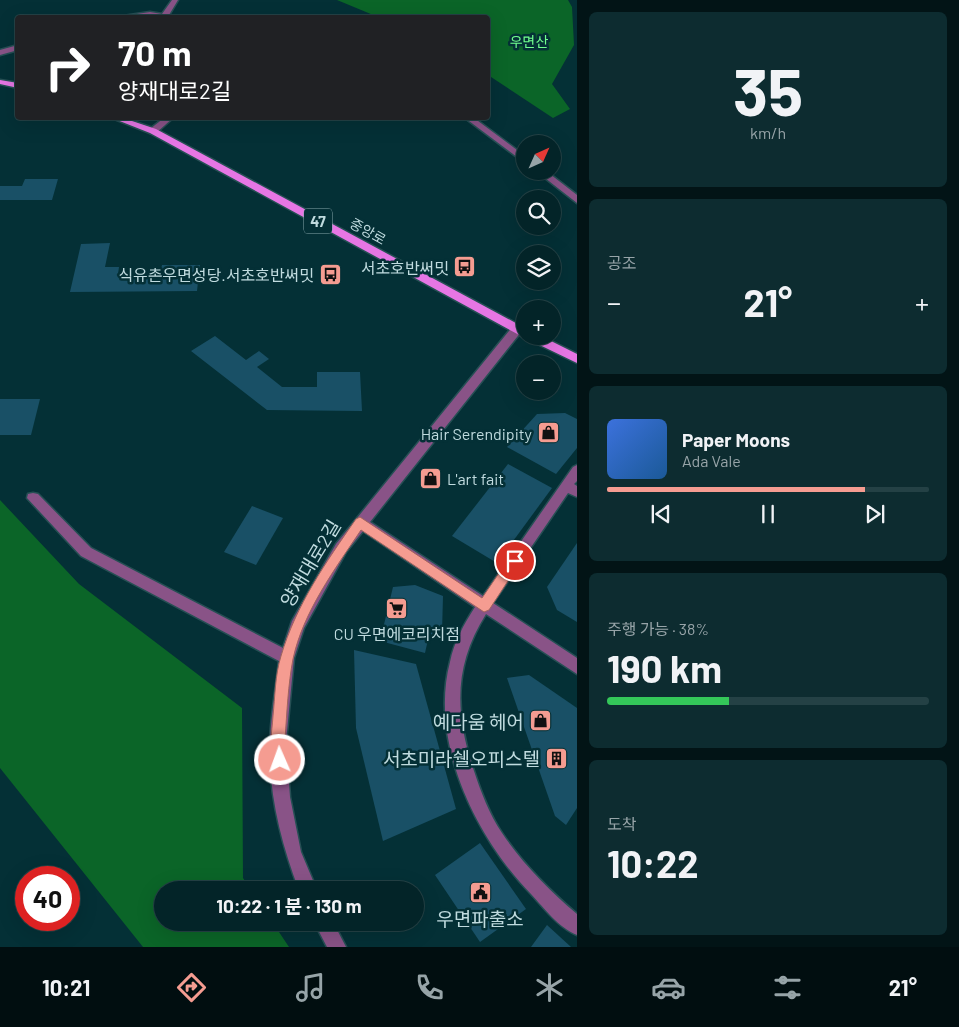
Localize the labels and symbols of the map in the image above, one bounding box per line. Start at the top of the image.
park label: 우면산 [510,33,548,50]
north arrow [516,135,561,180]
road number: 47 [304,208,332,234]
street label: 중앙로 [347,214,389,248]
bus stop icon: 서초호반써밋 [453,255,477,279]
place label: 서초호반써밋 [361,258,449,277]
bus stop icon: 식유촌우면성당.서초호반써밋 [318,262,342,286]
place label: 식유촌우면성당.서초호반써밋 [118,265,314,284]
shop icon: Hair Serendipity [536,421,560,445]
place label: Hair Serendipity [421,424,533,443]
shop icon: L'art fait [419,466,443,490]
place label: L'art fait [447,469,504,488]
street label: 양재대로2길 [275,515,345,611]
pin [494,540,536,582]
supermarket icon: CU 우면에코리치점 [385,597,409,621]
place label: CU 우면에코리치점 [334,624,460,643]
shop icon: 예다움 헤어 [528,709,552,733]
place label: 예다움 헤어 [433,710,524,733]
position arrow [253,733,305,785]
building icon: 서초미라쉘오피스텔 [544,746,568,770]
place label: 서초미라쉘오피스텔 [383,747,540,770]
speed limit sign: 40 [15,866,80,931]
public building icon: 우면파출소 [468,880,492,904]
place label: 우면파출소 [436,907,524,930]

